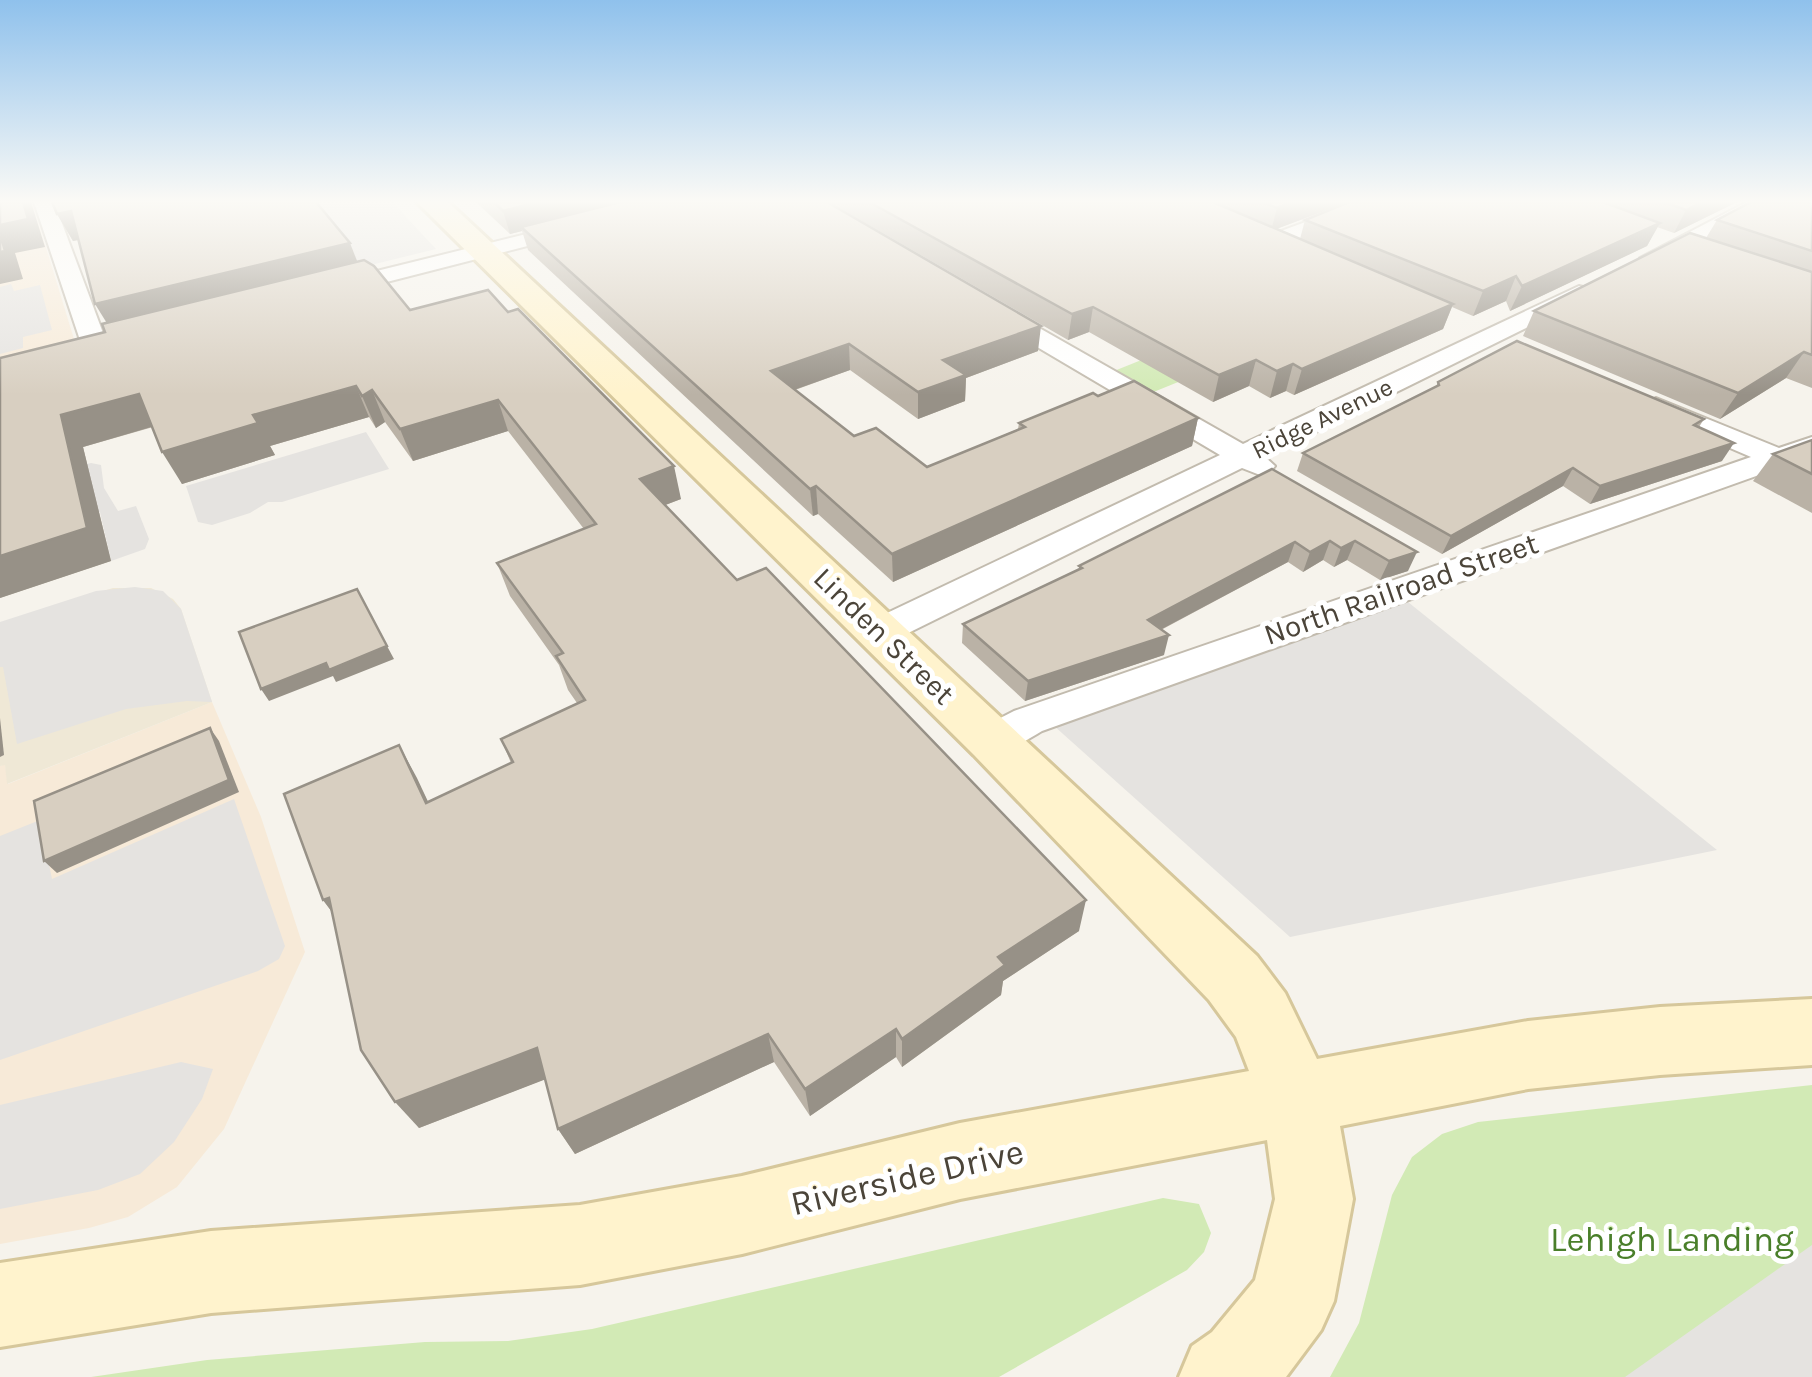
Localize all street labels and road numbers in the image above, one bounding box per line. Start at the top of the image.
street label: Ridge Avenue [1247,372,1397,465]
street label: North Railroad Street [1259,525,1543,653]
street label: Linden Street [806,560,962,712]
street label: Riverside Drive [787,1131,1028,1224]

